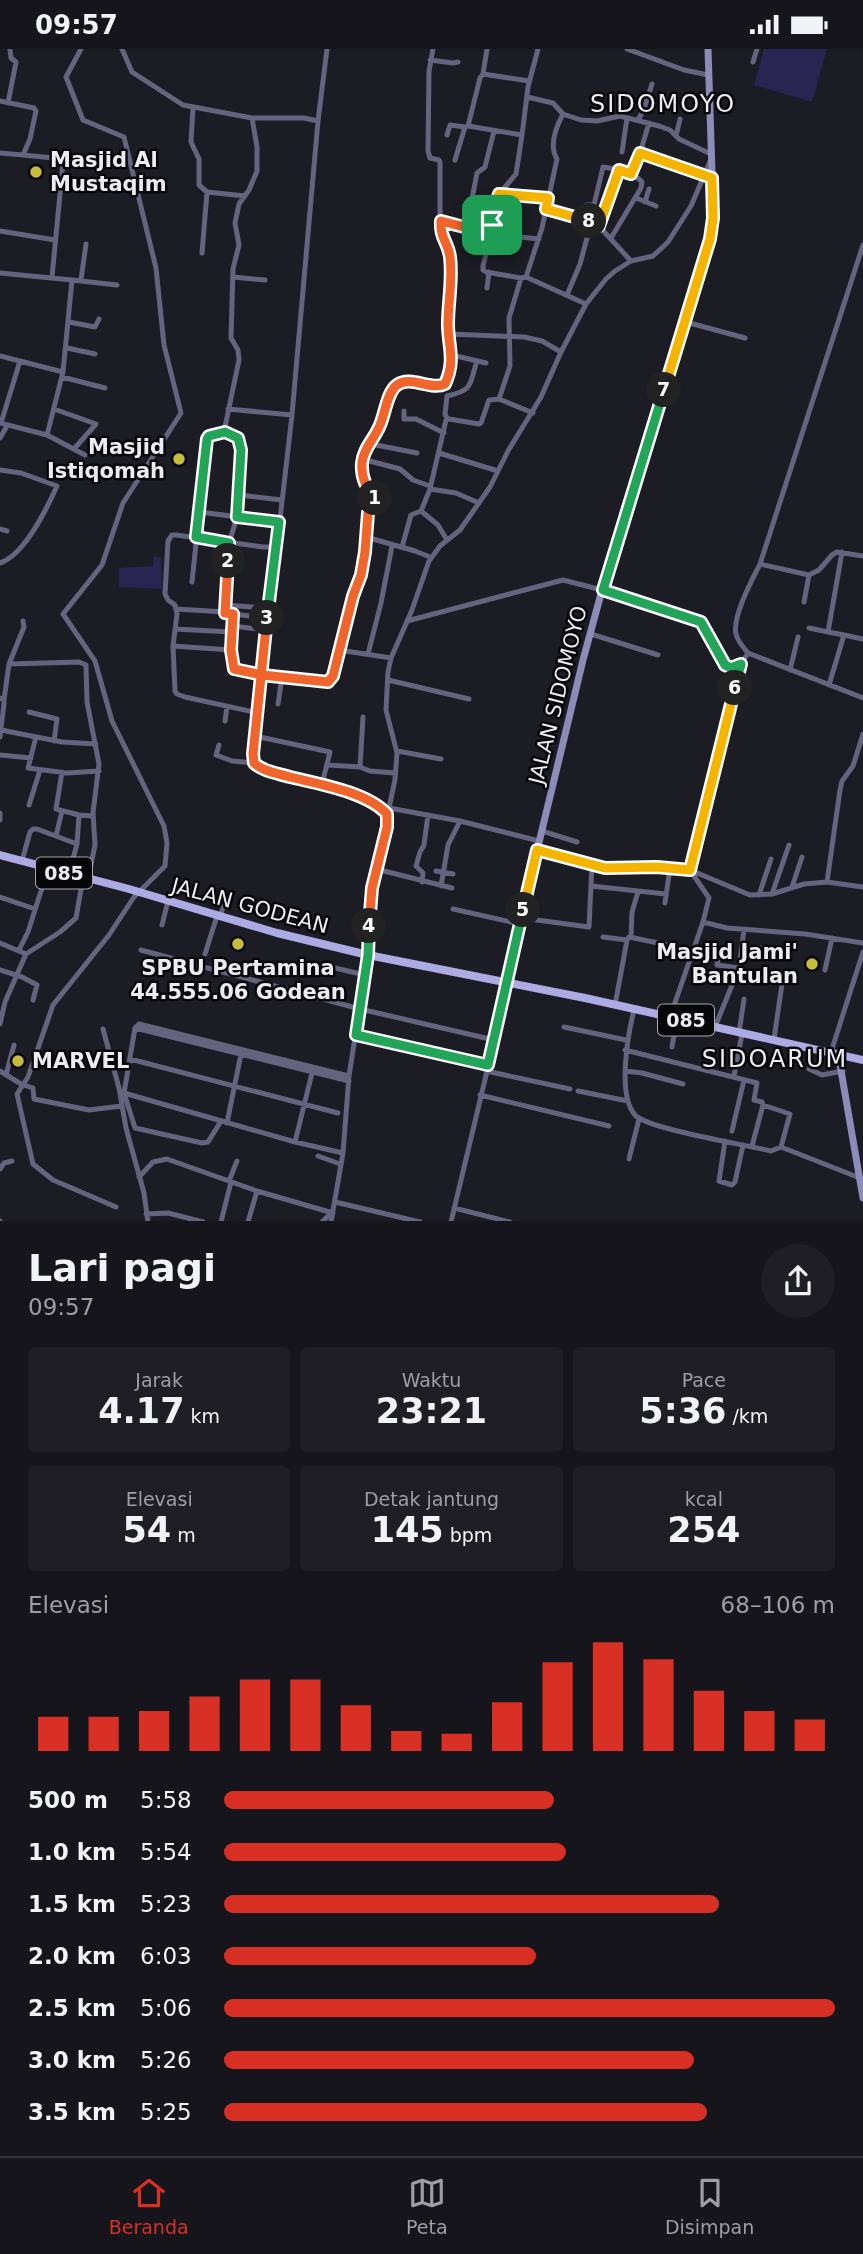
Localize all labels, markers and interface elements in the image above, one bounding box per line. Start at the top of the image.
text: 09:57 [35,10,118,40]
district label: SIDOMOYO [590,90,736,118]
place label: Masjid Al Mustaqim [50,148,167,196]
marker: Masjid Al Mustaqim [28,164,44,180]
pin [462,195,522,255]
pin: 8 [572,203,606,239]
icon: arrive [473,206,511,244]
text: 8 [582,209,595,231]
pin: 7 [646,373,682,407]
text: 7 [657,378,670,400]
place label: Masjid Istiqomah [47,435,165,483]
marker: Masjid Istiqomah [171,451,187,467]
pin: 1 [358,481,392,515]
text: 1 [368,486,381,508]
pin: 2 [210,543,246,579]
text: 2 [221,549,234,571]
pin: 3 [250,601,284,635]
street label: JALAN SIDOMOYO [524,603,592,789]
text: 3 [260,606,273,628]
pin: 6 [718,671,752,705]
text: 6 [728,676,741,698]
road number: 085 [36,857,92,888]
street label: JALAN GODEAN [167,873,331,938]
pin: 5 [505,893,540,927]
text: 5 [516,898,529,920]
pin: 4 [352,909,386,943]
text: 4 [362,914,375,936]
marker: SPBU Pertamina 44.555.06 Godean [230,936,246,952]
place label: Masjid Jami' Bantulan [656,940,798,988]
place label: SPBU Pertamina 44.555.06 Godean [130,956,346,1004]
marker: Masjid Jami' Bantulan [804,956,820,972]
road number: 085 [658,1005,714,1036]
district label: SIDOARUM [702,1045,848,1073]
place label: MARVEL [32,1049,129,1073]
marker: MARVEL [10,1053,26,1069]
button: share [761,1244,835,1318]
text: Lari pagi [28,1246,216,1290]
text: 09:57 [28,1294,94,1320]
text: Jarak [135,1369,183,1391]
text: Waktu [402,1369,461,1391]
text: Pace [682,1369,726,1391]
text: 4.17 [98,1391,185,1431]
text: 23:21 [376,1391,487,1431]
text: 5:36 [639,1391,726,1431]
text: km [185,1405,220,1427]
text: /km [726,1405,768,1427]
text: Elevasi [126,1488,193,1510]
text: Detak jantung [364,1488,499,1510]
text: kcal [685,1488,723,1510]
text: 54 [123,1510,171,1550]
text: 145 [371,1510,444,1550]
text: 254 [667,1510,740,1550]
text: m [171,1524,196,1546]
text: bpm [444,1524,492,1546]
text: Elevasi [28,1592,109,1618]
text: 68–106 m [721,1592,835,1618]
text: 500 m [28,1787,108,1813]
text: 5:58 [140,1787,192,1813]
text: 1.0 km [28,1839,116,1865]
text: 5:54 [140,1839,192,1865]
text: 1.5 km [28,1891,116,1917]
text: 5:23 [140,1891,192,1917]
text: 2.0 km [28,1943,116,1969]
text: 6:03 [140,1943,192,1969]
text: 2.5 km [28,1995,116,2021]
text: 5:06 [140,1995,192,2021]
text: 3.0 km [28,2047,116,2073]
text: 5:26 [140,2047,192,2073]
text: 3.5 km [28,2099,116,2125]
text: 5:25 [140,2099,192,2125]
tab: Beranda [109,2174,189,2238]
tab: Peta [406,2174,448,2238]
tab: Disimpan [665,2174,754,2238]

